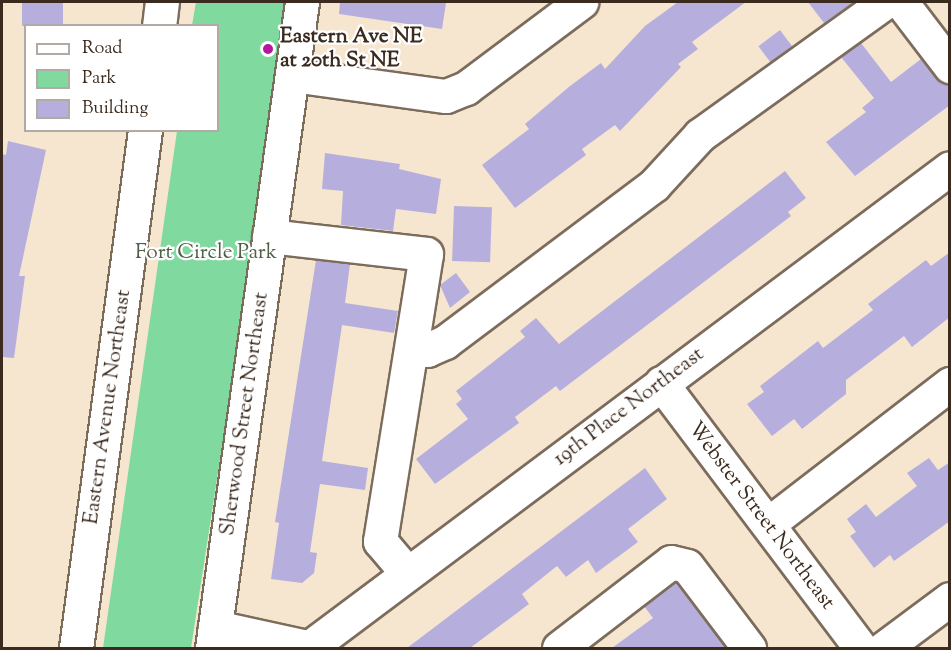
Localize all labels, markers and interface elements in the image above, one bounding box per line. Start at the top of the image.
legend [24,24,219,132]
place label: Eastern Ave NE at 20th St NE [280,24,422,74]
text: Road [82,36,122,62]
marker: Eastern Ave NE at 20th St NE [261,42,275,56]
text: Park [82,66,116,92]
text: Building [82,96,148,122]
park label: Fort Circle Park [135,240,277,266]
street label: Eastern Avenue Northeast [79,288,137,526]
street label: Sherwood Street Northeast [215,291,275,537]
street label: 19th Place Northeast [549,342,709,472]
street label: Webster Street Northeast [682,417,840,615]

